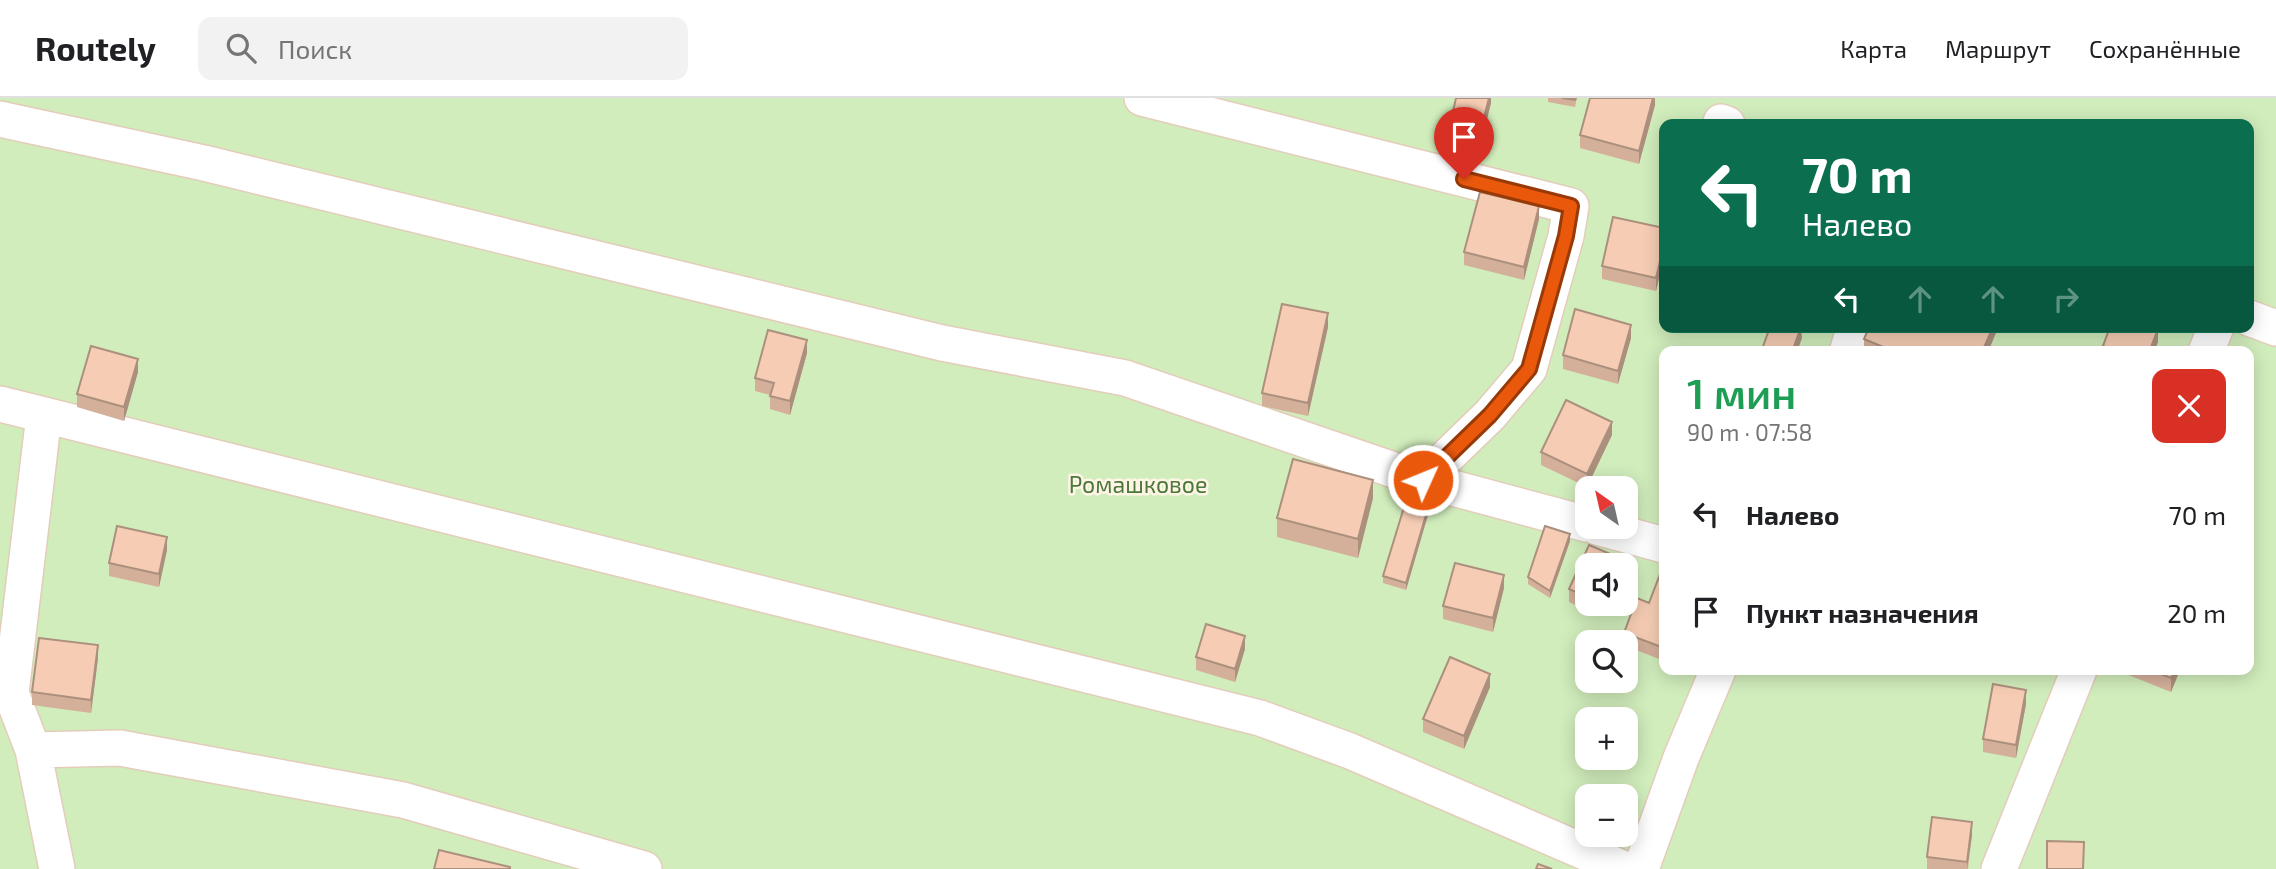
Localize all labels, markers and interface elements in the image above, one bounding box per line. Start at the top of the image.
search box [198,17,688,80]
text: Routely [35,28,156,68]
icon: search [222,29,260,67]
text: Поиск [278,33,352,64]
text: Карта [1840,34,1907,63]
text: Маршрут [1945,34,2051,63]
text: Сохранённые [2089,34,2241,63]
pin [1434,107,1494,179]
icon: arrive [1445,118,1483,156]
text: 70 m [1802,144,1913,203]
icon: left [1687,147,1778,238]
text: Налево [1802,204,1912,242]
icon: left [1828,280,1866,318]
icon: ahead [1901,280,1939,318]
icon: ahead [1974,280,2012,318]
icon: right [2047,280,2085,318]
text: 1 мин [1687,367,1796,417]
button: close [2152,369,2226,443]
text: 90 m · 07:58 [1687,418,1812,446]
position arrow [1386,443,1460,517]
park label: Ромашковое [1069,470,1207,498]
north arrow [1575,476,1638,539]
map controls [1575,476,1638,847]
icon: left [1687,495,1725,533]
text: Налево [1746,499,1839,530]
text: 70 m [2168,499,2226,530]
button: sound [1575,553,1638,616]
icon: arrive [1687,593,1725,631]
text: Пункт назначения [1746,597,1979,628]
text: 20 m [2167,597,2226,628]
button: search [1575,630,1638,693]
button: + [1575,707,1638,770]
button: − [1575,784,1638,847]

